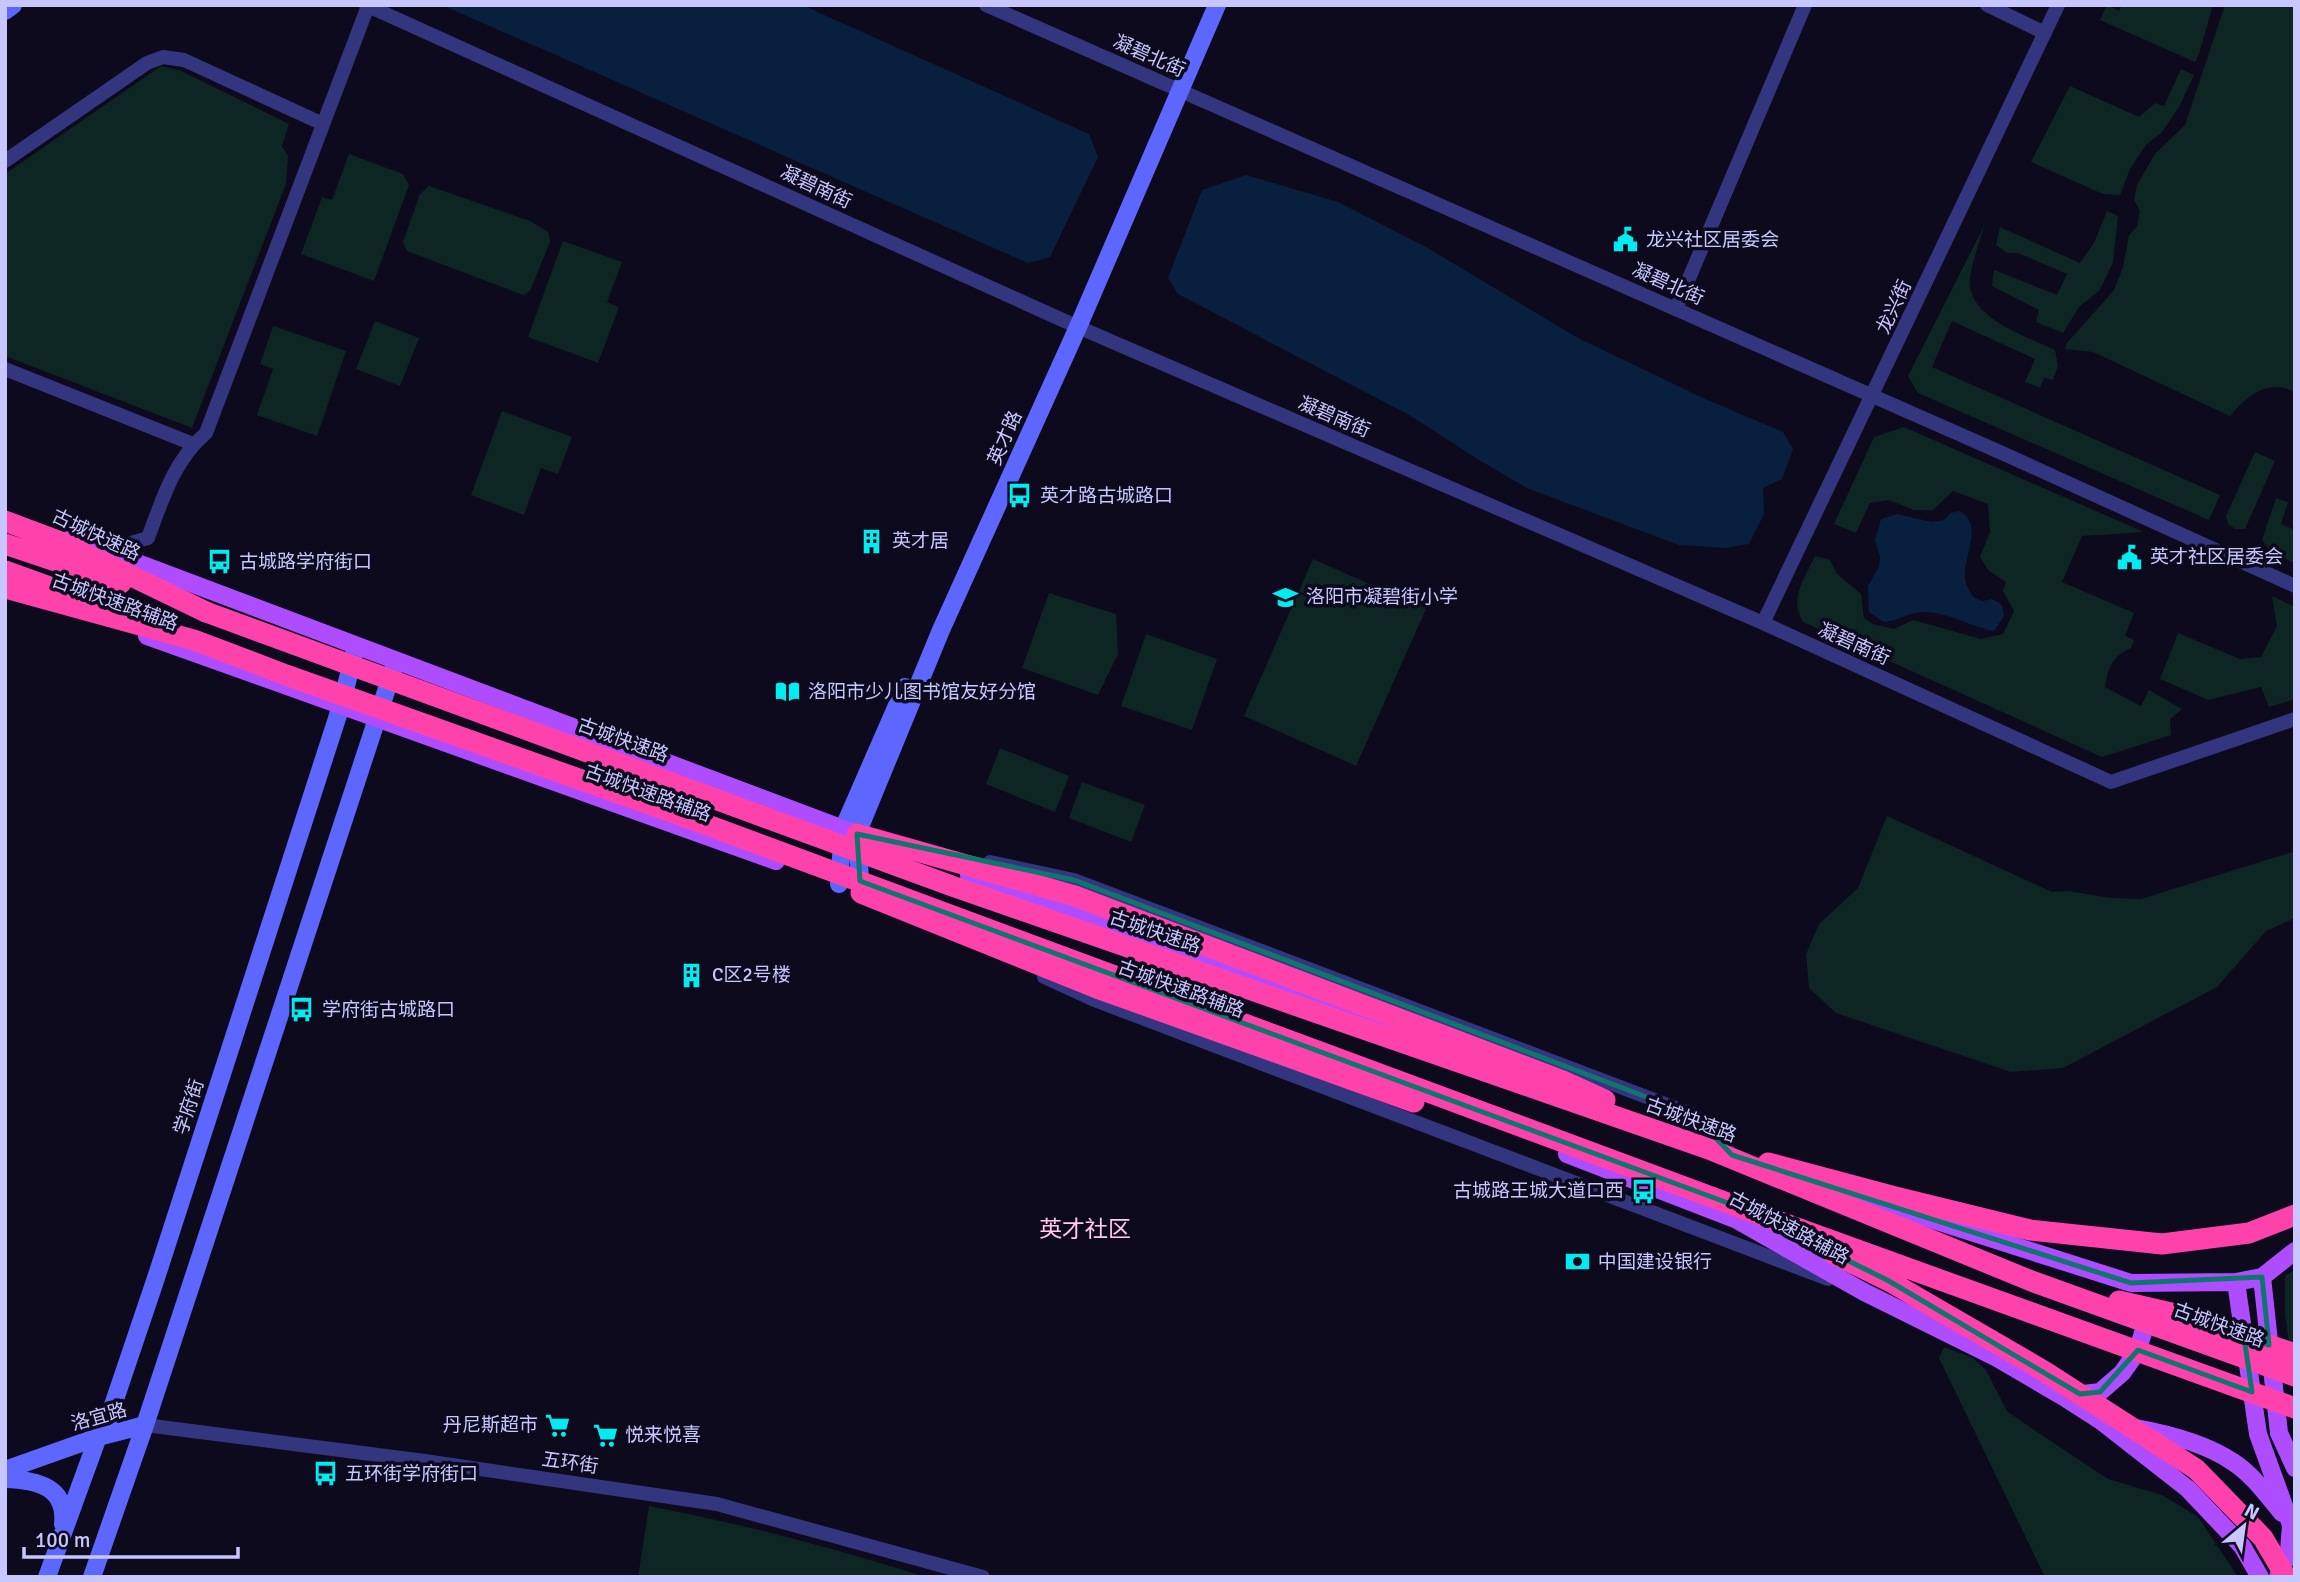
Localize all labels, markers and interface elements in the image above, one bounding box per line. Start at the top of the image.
street label: 凝碧北街 [1109,30,1189,82]
street label: 凝碧南街 [776,160,856,214]
public building icon: 龙兴社区居委会 [1612,226,1640,254]
place label: 龙兴社区居委会 [1646,228,1779,252]
street label: 凝碧北街 [1628,258,1708,310]
street label: 龙兴街 [1871,276,1917,338]
street label: 凝碧南街 [1294,391,1374,443]
street label: 英才路 [982,407,1028,469]
bus stop icon: 英才路古城路口 [1006,482,1034,510]
place label: 英才路古城路口 [1040,484,1173,508]
street label: 古城快速路 [48,504,144,566]
building icon: 英才居 [858,527,886,555]
place label: 英才居 [892,529,949,553]
public building icon: 英才社区居委会 [2116,543,2144,571]
place label: 英才社区居委会 [2150,545,2283,569]
bus stop icon: 古城路学府街口 [205,548,233,576]
place label: 古城路学府街口 [239,550,372,574]
street label: 古城快速路辅路 [48,568,182,636]
school or university icon: 洛阳市凝碧街小学 [1272,583,1300,611]
place label: 洛阳市凝碧街小学 [1306,585,1458,609]
street label: 凝碧南街 [1814,618,1894,670]
library icon: 洛阳市少儿图书馆友好分馆 [774,678,802,706]
place label: 洛阳市少儿图书馆友好分馆 [808,680,1036,704]
street label: 古城快速路 [574,712,672,768]
street label: 古城快速路辅路 [581,759,715,827]
street label: 古城快速路 [1106,905,1204,959]
street label: 古城快速路辅路 [1114,955,1248,1023]
building icon: C区2号楼 [678,961,706,989]
place label: C区2号楼 [712,963,791,987]
bus stop icon: 学府街古城路口 [288,996,316,1024]
place label: 学府街古城路口 [322,998,455,1022]
street label: 学府街 [169,1076,209,1138]
street label: 古城快速路 [1642,1092,1740,1148]
bus stop icon: 古城路王城大道口西 [1630,1177,1658,1205]
place label: 古城路王城大道口西 [1453,1179,1624,1203]
street label: 古城快速路辅路 [1725,1186,1853,1270]
district label: 英才社区 [1039,1215,1131,1244]
bank icon: 中国建设银行 [1564,1248,1592,1276]
place label: 中国建设银行 [1598,1250,1712,1274]
street label: 古城快速路 [2170,1297,2268,1353]
street label: 洛宜路 [68,1398,130,1436]
supermarket icon: 丹尼斯超市 [544,1411,572,1439]
place label: 丹尼斯超市 [443,1413,538,1437]
supermarket icon: 悦来悦喜 [591,1421,619,1449]
place label: 悦来悦喜 [625,1423,701,1447]
street label: 五环街 [540,1447,600,1479]
bus stop icon: 五环街学府街口 [311,1460,339,1488]
place label: 五环街学府街口 [345,1462,478,1486]
north arrow [2209,1491,2279,1561]
text: N [2240,1498,2263,1526]
scale bar [24,1516,238,1560]
text: 100 m [35,1527,90,1553]

